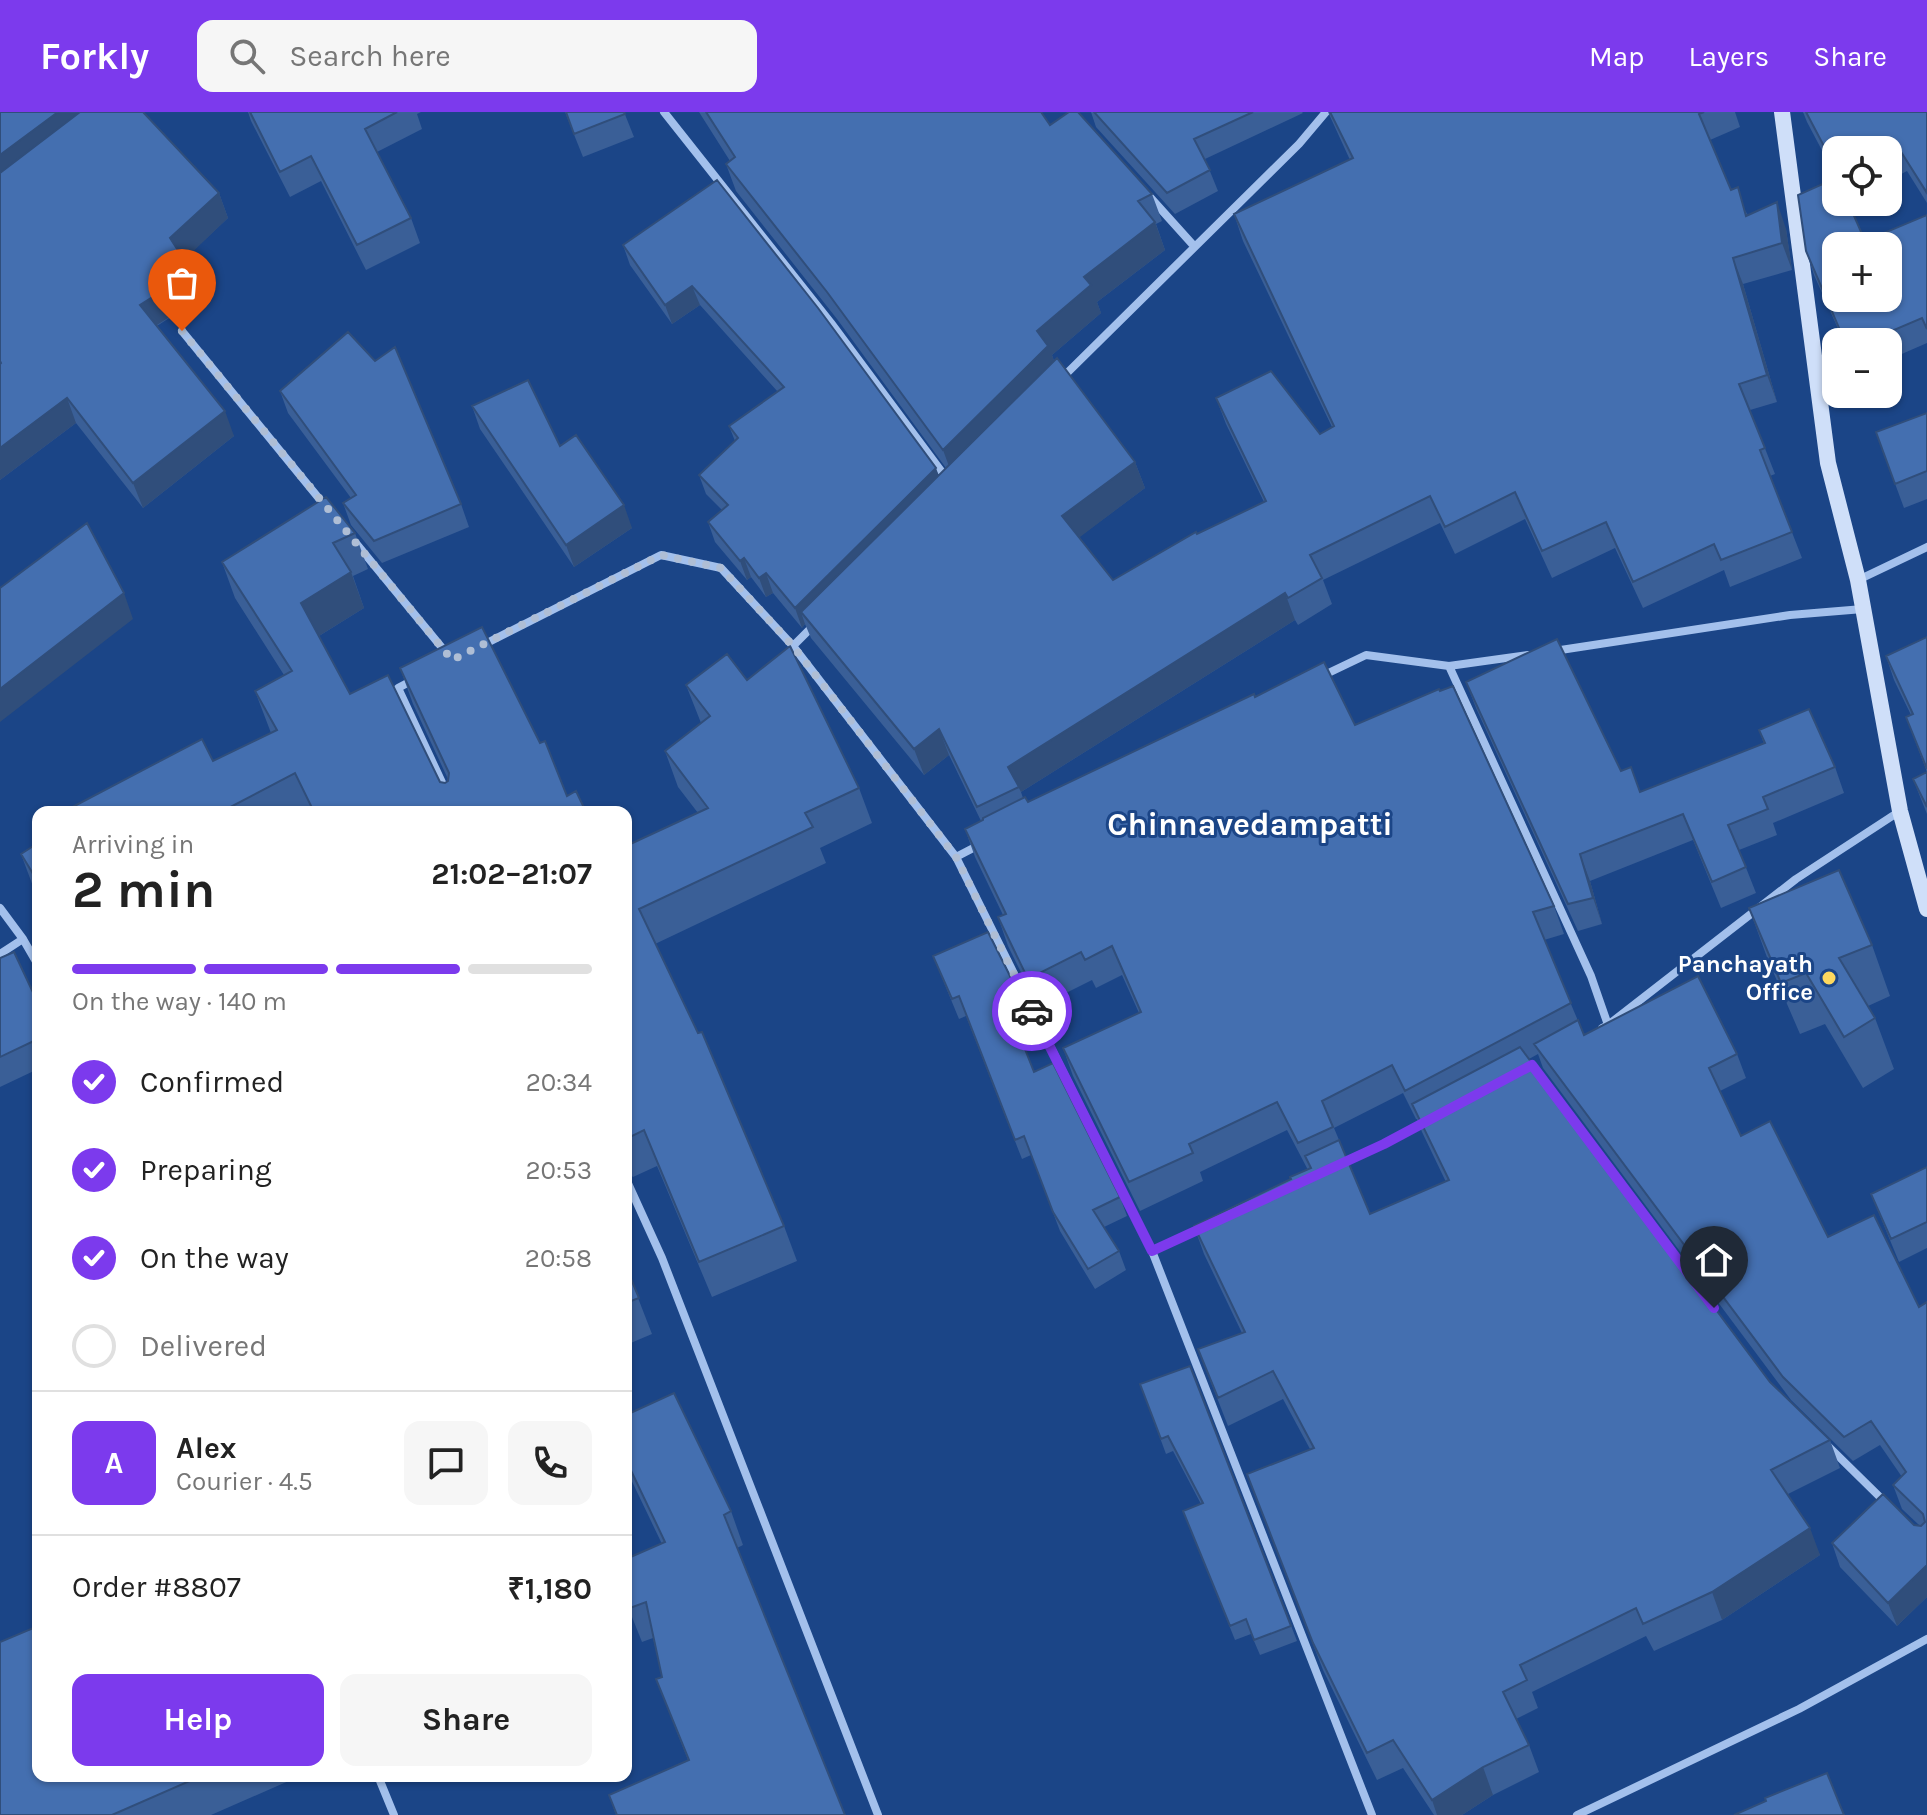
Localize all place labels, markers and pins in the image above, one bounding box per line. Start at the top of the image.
pin [148,249,216,331]
place label: Panchayath Office [1678,950,1813,1006]
marker: Panchayath Office [1820,969,1838,987]
pin [1680,1226,1748,1308]

